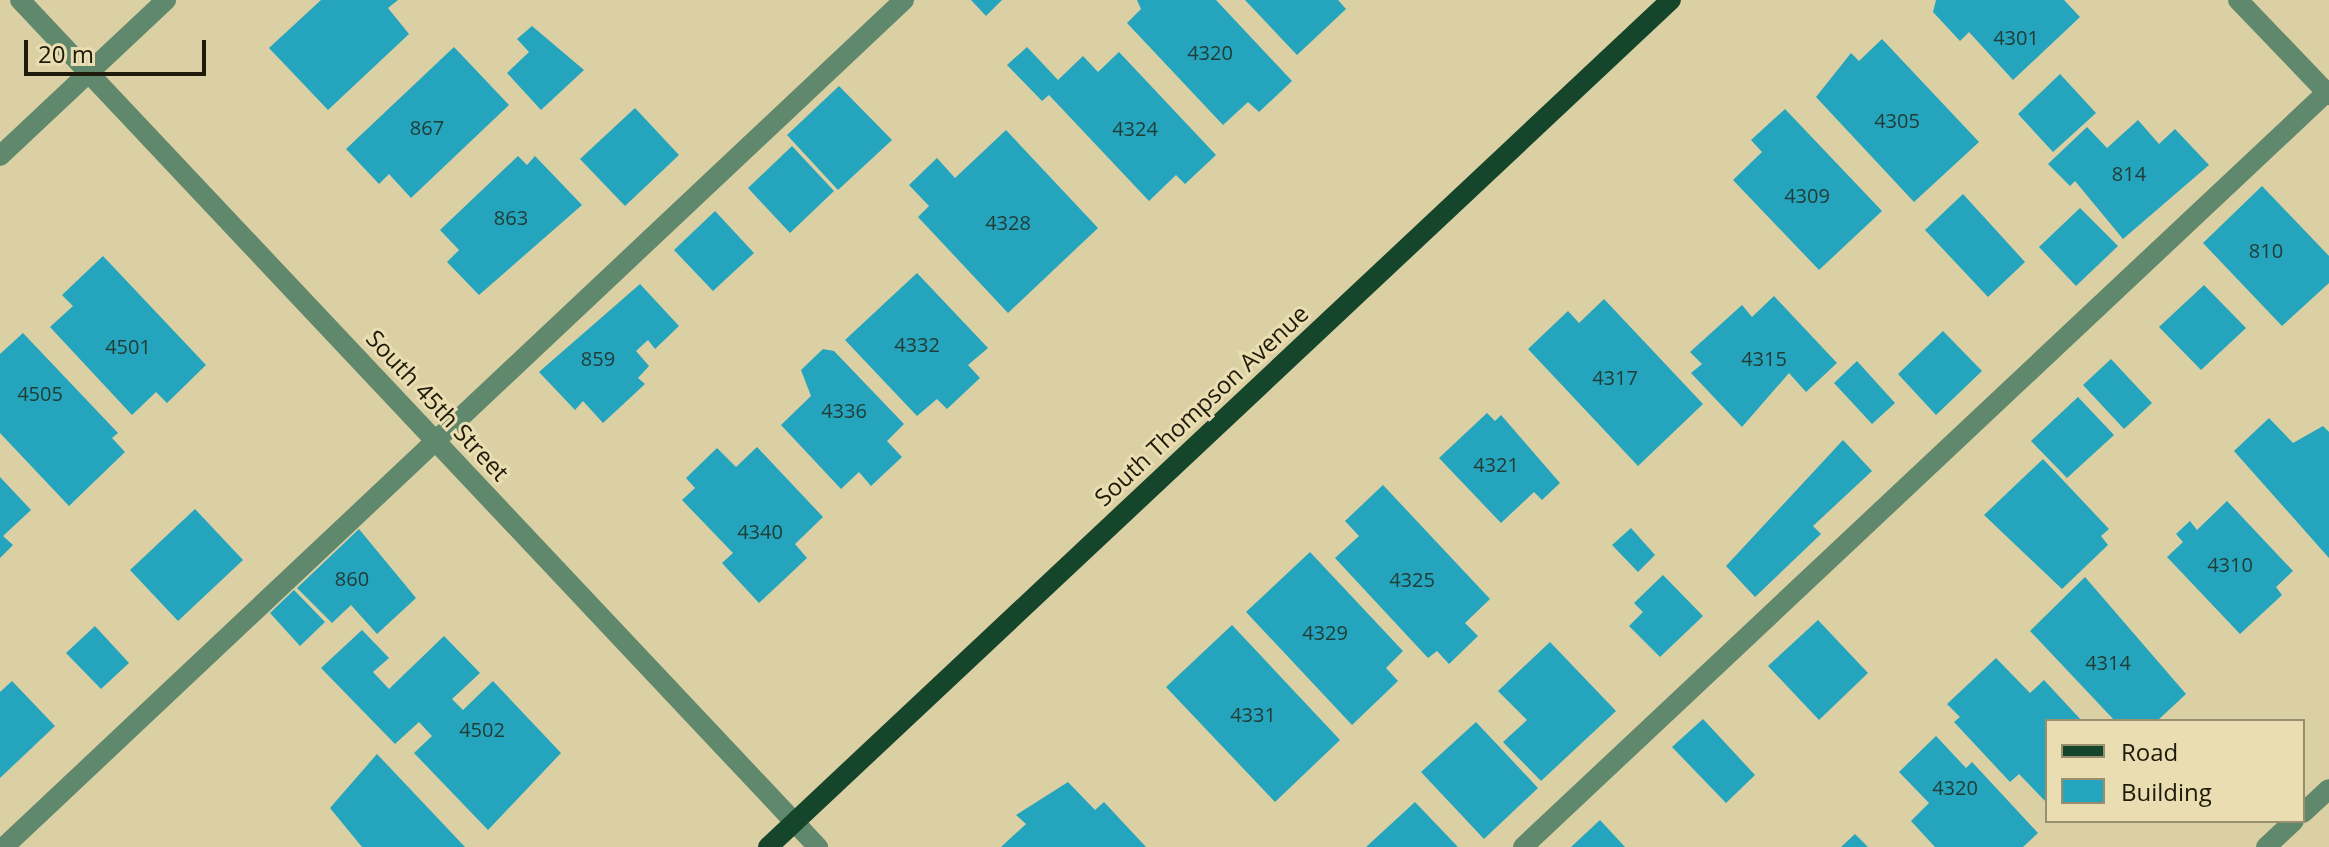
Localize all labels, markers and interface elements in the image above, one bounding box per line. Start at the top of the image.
scale bar [28,24,210,74]
house number: 4301 [1993,25,2039,49]
text: 20 m [38,37,94,70]
house number: 4320 [1187,40,1233,64]
house number: 4305 [1874,108,1920,132]
house number: 867 [410,115,444,139]
house number: 4324 [1112,116,1158,140]
house number: 814 [2112,161,2146,185]
house number: 4309 [1784,183,1830,207]
house number: 863 [494,205,528,229]
house number: 4328 [985,210,1031,234]
house number: 810 [2249,238,2283,262]
street label: South Thompson Avenue [1088,298,1314,512]
street label: South 45th Street [361,324,515,486]
house number: 4332 [894,332,940,356]
house number: 4501 [105,334,151,358]
house number: 859 [581,346,615,370]
house number: 4315 [1741,346,1787,370]
house number: 4317 [1592,365,1638,389]
house number: 4505 [17,381,63,405]
house number: 4336 [821,398,867,422]
house number: 4321 [1473,452,1519,476]
house number: 4340 [737,519,783,543]
house number: 4310 [2207,552,2253,576]
house number: 860 [335,566,369,590]
house number: 4325 [1389,567,1435,591]
house number: 4329 [1302,620,1348,644]
house number: 4314 [2085,650,2131,674]
house number: 4331 [1230,702,1276,726]
house number: 4502 [459,717,505,741]
legend [2045,719,2305,823]
text: Road [2121,735,2178,768]
house number: 4320 [1932,775,1978,799]
text: Building [2121,775,2212,808]

